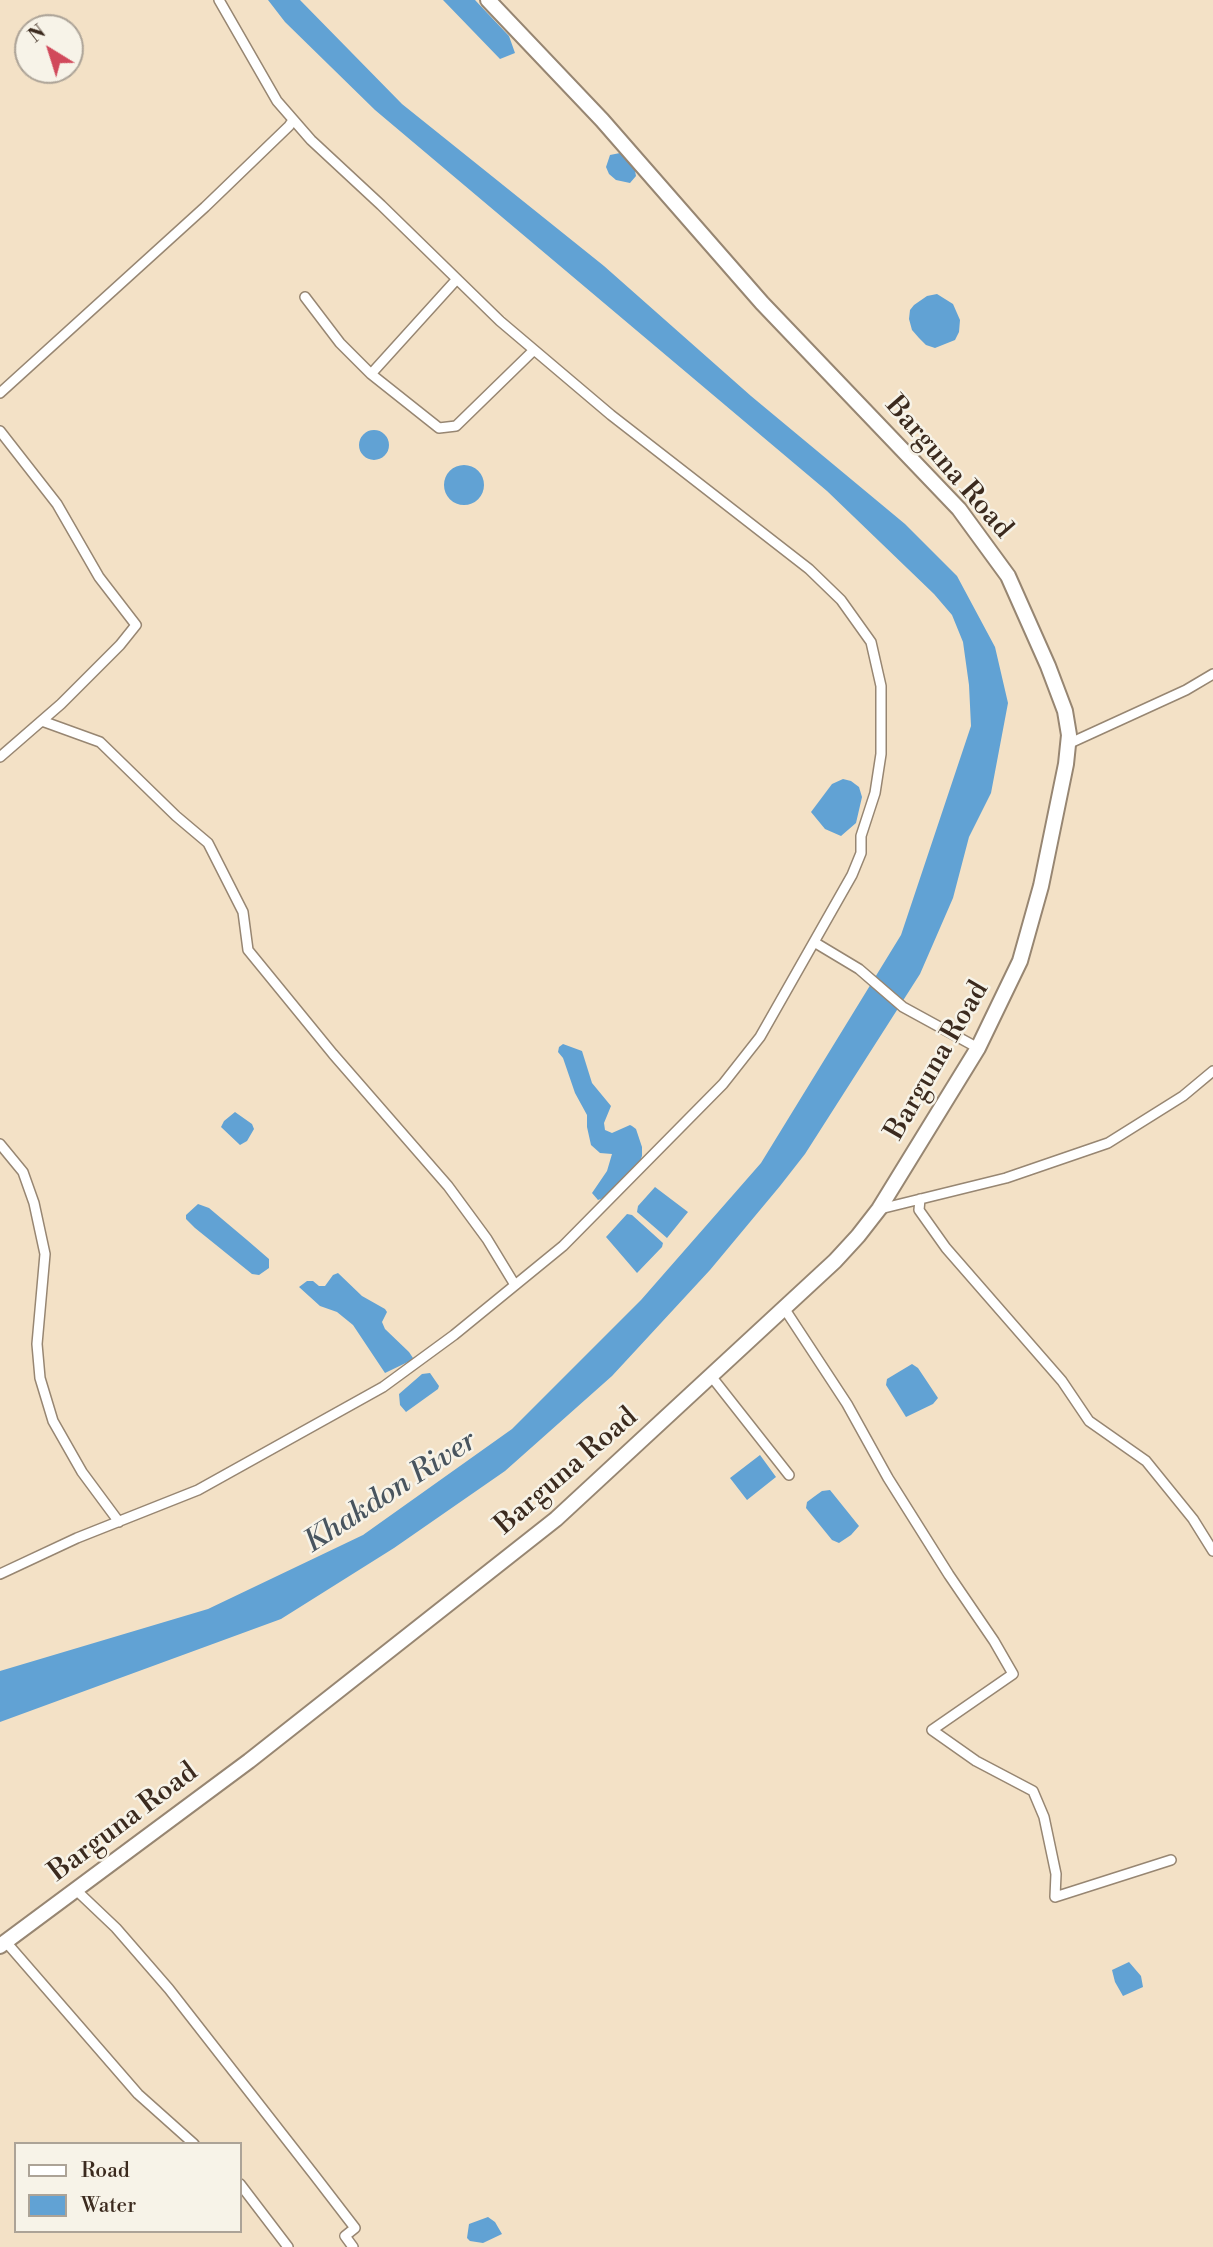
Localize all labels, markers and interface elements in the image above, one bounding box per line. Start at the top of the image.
north arrow [14,14,84,84]
text: N [24,20,51,48]
street label: Barguna Road [877,390,1019,546]
street label: Barguna Road [879,976,997,1146]
street label: Barguna Road [489,1401,645,1543]
water label: Khakdon River [298,1424,484,1562]
street label: Barguna Road [43,1756,205,1890]
legend [14,2142,242,2233]
text: Road [81,2158,130,2184]
text: Water [81,2193,136,2219]

